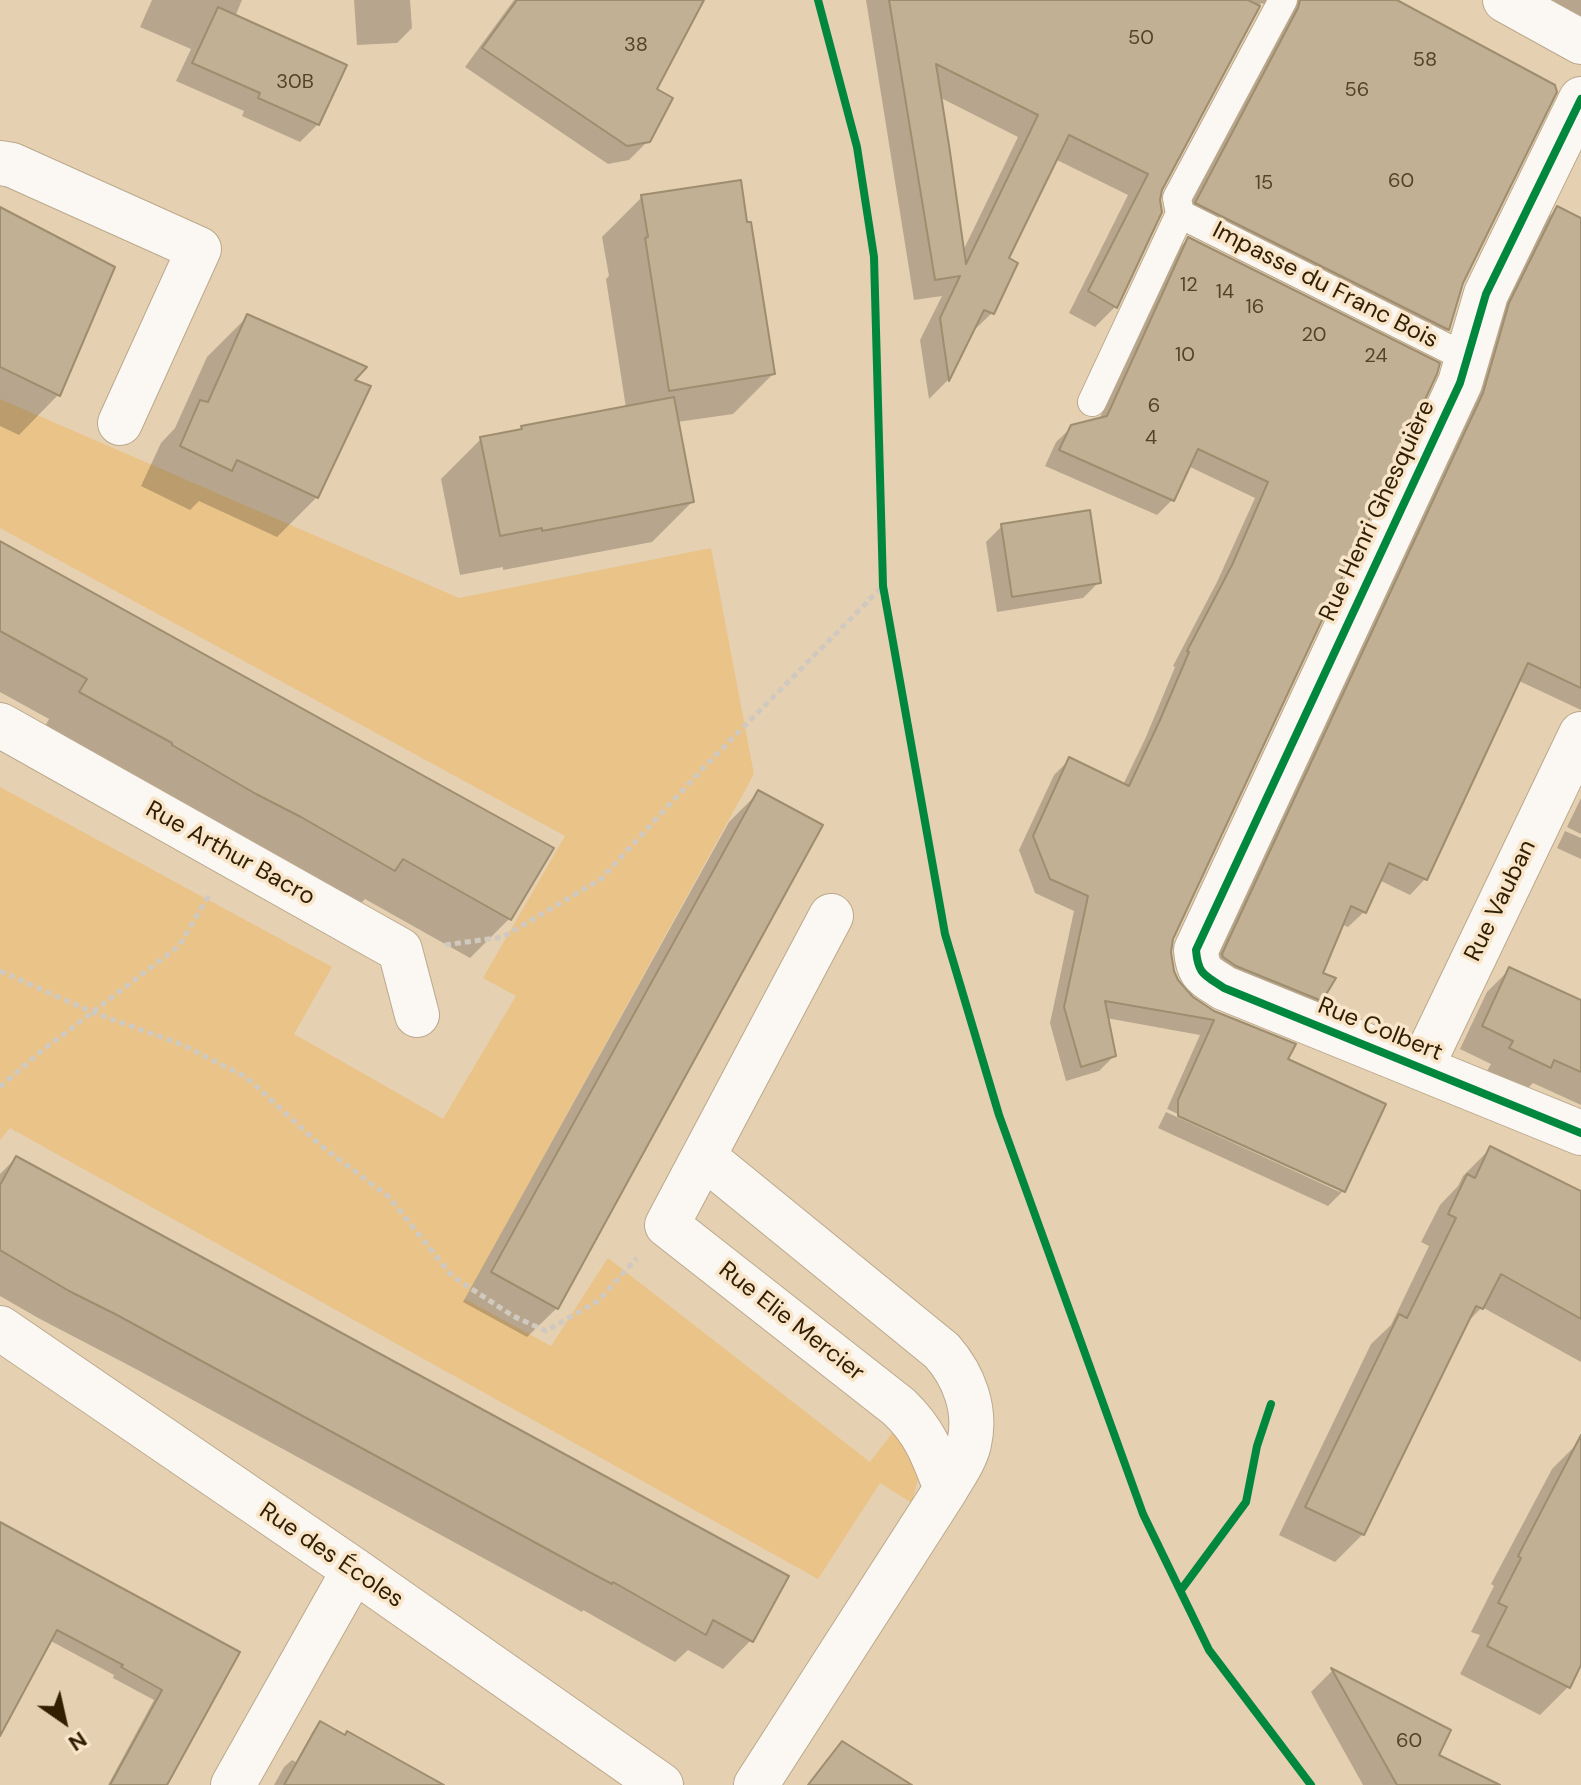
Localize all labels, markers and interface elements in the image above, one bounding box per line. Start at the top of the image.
house number: 50 [1128,27,1154,51]
house number: 38 [624,34,648,58]
house number: 58 [1413,49,1437,73]
house number: 30B [276,71,314,95]
house number: 56 [1345,79,1369,103]
house number: 60 [1388,170,1414,194]
house number: 15 [1255,172,1273,196]
street label: Impasse du Franc Bois [1207,217,1443,355]
house number: 12 [1180,274,1198,298]
house number: 14 [1216,281,1234,305]
house number: 16 [1246,296,1264,320]
house number: 20 [1302,324,1326,348]
house number: 10 [1175,344,1195,368]
house number: 24 [1364,345,1388,369]
house number: 6 [1148,395,1160,419]
street label: Rue Henri Ghesquière [1314,396,1442,626]
house number: 4 [1145,427,1157,451]
street label: Rue Arthur Bacro [140,796,320,912]
street label: Rue Vauban [1459,836,1543,966]
street label: Rue Colbert [1314,992,1446,1068]
street label: Rue Elie Mercier [712,1256,870,1388]
street label: Rue des Écoles [253,1497,409,1615]
north arrow [24,1681,104,1761]
text: N [63,1725,92,1758]
house number: 60 [1396,1730,1422,1754]

